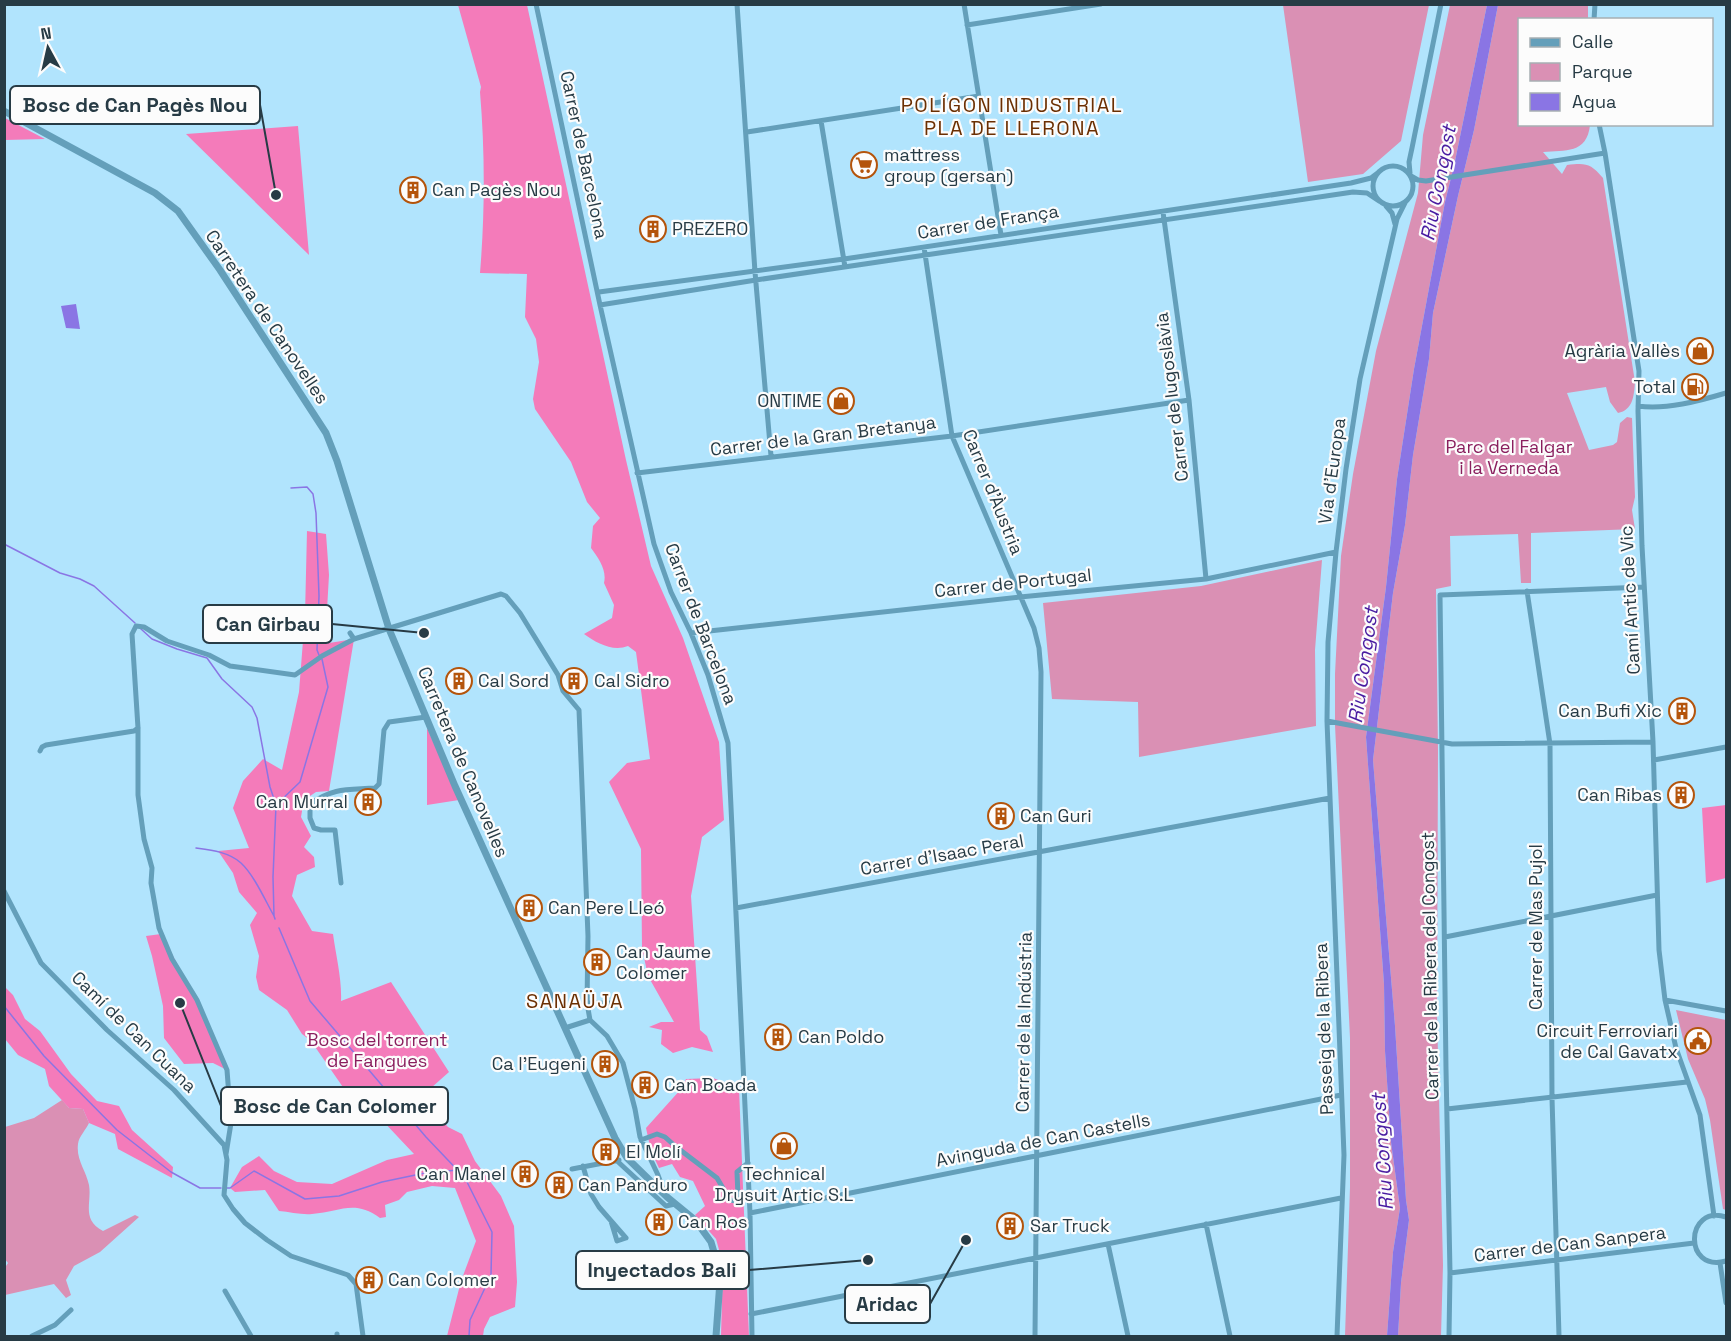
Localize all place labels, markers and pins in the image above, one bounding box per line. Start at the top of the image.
callout: Bosc de Can Pagès Nou [10,86,260,124]
place label: mattress group (gersan) [884,143,1013,187]
supermarket icon: mattress group (gersan) [849,150,879,180]
building icon: Can Pagès Nou [398,175,428,205]
place label: Can Pagès Nou [432,178,561,201]
building icon: PREZERO [638,214,668,244]
place label: PREZERO [672,217,748,240]
shop icon: Agrària Vallès [1685,336,1715,366]
place label: Agrària Vallès [1565,339,1680,362]
fuel station icon: Total [1680,372,1710,402]
place label: Total [1633,375,1676,398]
shop icon: ONTIME [826,386,856,416]
place label: ONTIME [757,389,822,412]
callout: Can Girbau [203,605,332,643]
building icon: Cal Sord [444,666,474,696]
building icon: Cal Sidro [559,666,589,696]
place label: Cal Sord [478,669,549,692]
place label: Cal Sidro [594,669,670,692]
building icon: Can Bufi Xic [1667,696,1697,726]
place label: Can Bufi Xic [1558,699,1662,722]
building icon: Can Ribas [1666,780,1696,810]
place label: Can Ribas [1577,783,1662,806]
building icon: Can Murral [353,787,383,817]
place label: Can Murral [256,790,348,813]
building icon: Can Guri [986,801,1016,831]
place label: Can Guri [1020,804,1092,827]
building icon: Can Pere Lleó [514,893,544,923]
place label: Can Pere Lleó [548,896,665,919]
place label: Can Jaume Colomer [616,940,711,984]
building icon: Can Jaume Colomer [582,947,612,977]
place label: Circuit Ferroviari de Cal Gavatx [1537,1019,1678,1063]
building icon: Can Poldo [763,1022,793,1052]
place label: Can Poldo [798,1025,884,1048]
public building icon: Circuit Ferroviari de Cal Gavatx [1683,1026,1713,1056]
building icon: Ca l'Eugeni [590,1049,620,1079]
place label: Ca l'Eugeni [492,1052,586,1075]
building icon: Can Boada [630,1070,660,1100]
place label: Can Boada [664,1073,757,1096]
callout: Bosc de Can Colomer [221,1087,448,1125]
shop icon: Technical Drysuit Artic S.L [769,1131,799,1161]
building icon: El Molí [591,1137,621,1167]
place label: El Molí [626,1140,681,1163]
building icon: Can Manel [510,1159,540,1189]
place label: Can Manel [416,1162,506,1185]
place label: Technical Drysuit Artic S.L [715,1162,854,1206]
building icon: Can Panduro [544,1170,574,1200]
place label: Can Panduro [578,1173,688,1196]
building icon: Can Ros [644,1207,674,1237]
place label: Can Ros [678,1210,748,1233]
building icon: Sar Truck [995,1211,1025,1241]
place label: Sar Truck [1030,1214,1110,1237]
callout: Inyectados Bali [576,1251,749,1289]
building icon: Can Colomer [354,1265,384,1295]
place label: Can Colomer [388,1268,497,1291]
callout: Aridac [845,1285,930,1323]

